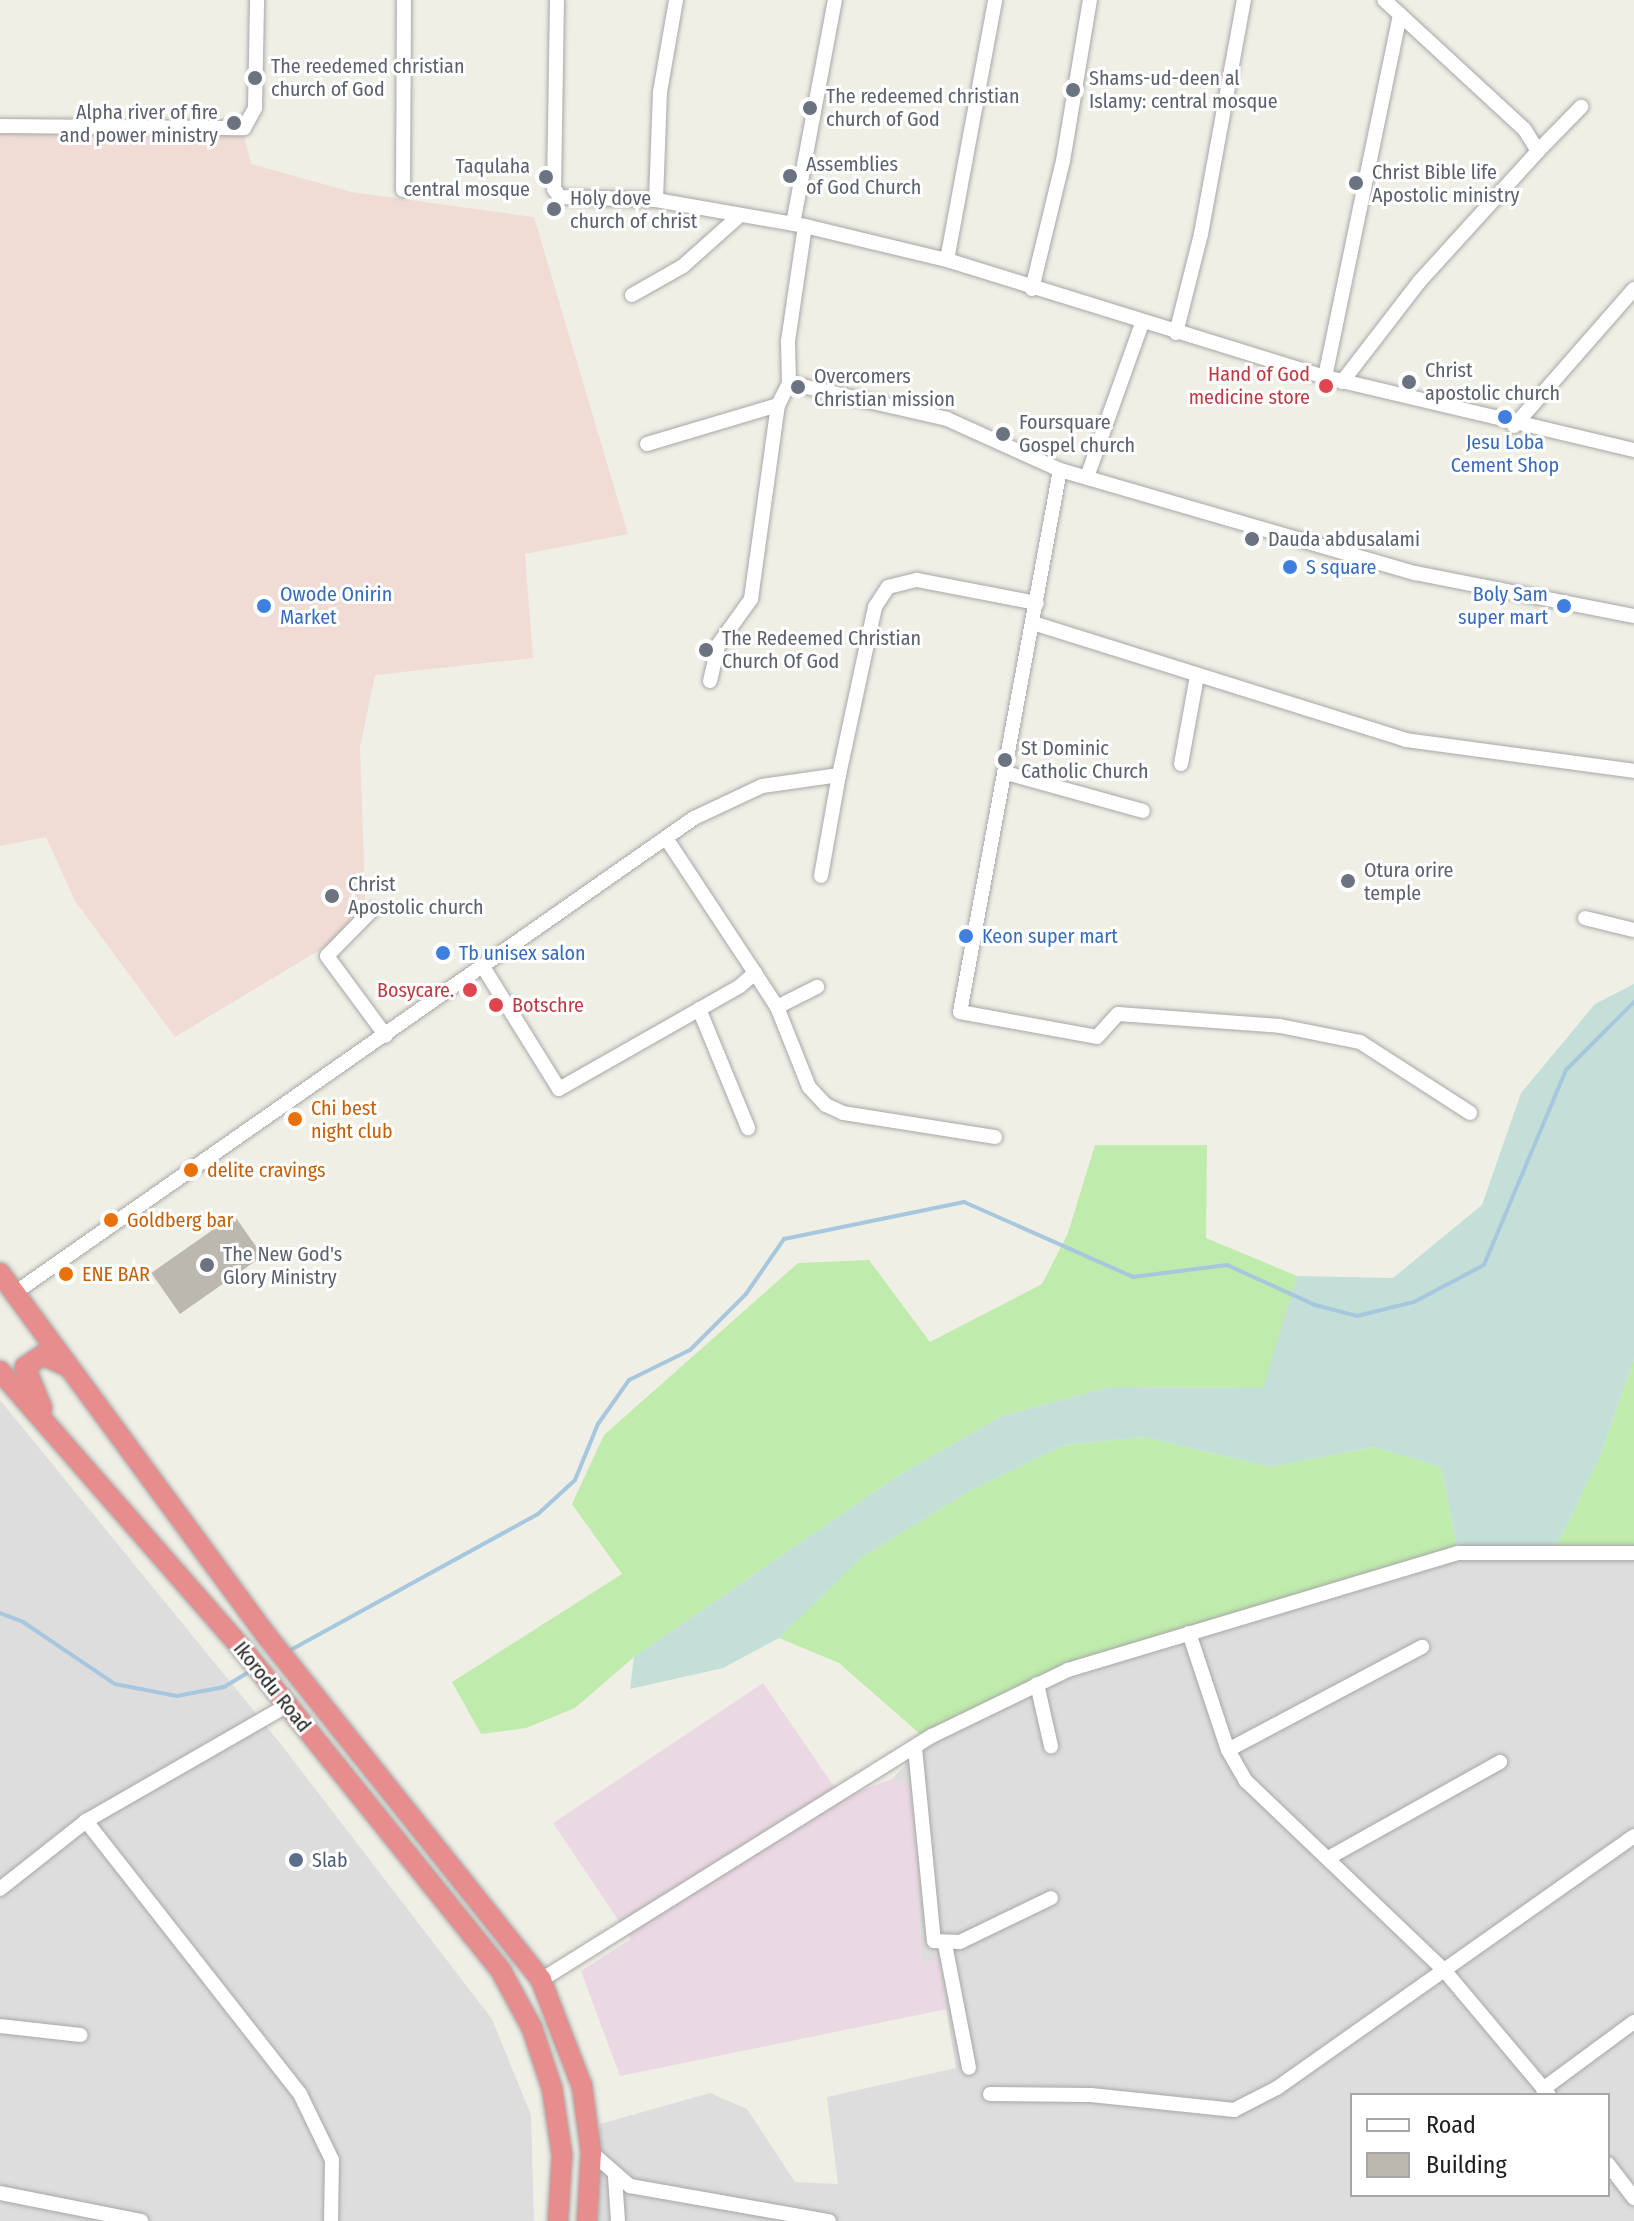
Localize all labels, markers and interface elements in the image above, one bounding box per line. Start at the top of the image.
place label: The reedemed christian church of God [271,54,464,101]
place label: Shams-ud-deen al Islamy: central mosque [1089,66,1278,113]
marker: The reedemed christian church of God [246,69,264,87]
marker: Shams-ud-deen al Islamy: central mosque [1064,81,1082,99]
place label: The redeemed christian church of God [826,84,1019,131]
marker: The redeemed christian church of God [801,99,819,117]
place label: Alpha river of fire and power ministry [59,100,218,147]
marker: Alpha river of fire and power ministry [225,114,243,132]
place label: Assemblies of God Church [806,152,921,199]
place label: Taqulaha central mosque [403,154,530,201]
place label: Christ Bible life Apostolic ministry [1372,160,1520,207]
marker: Assemblies of God Church [781,167,799,185]
marker: Taqulaha central mosque [537,168,555,186]
marker: Christ Bible life Apostolic ministry [1347,174,1365,192]
place label: Holy dove church of christ [570,186,697,233]
marker: Holy dove church of christ [545,200,563,218]
place label: Christ apostolic church [1425,358,1560,405]
place label: Hand of God medicine store [1189,362,1310,409]
place label: Overcomers Christian mission [814,364,955,411]
marker: Christ apostolic church [1400,373,1418,391]
marker: Hand of God medicine store [1317,377,1335,395]
marker: Overcomers Christian mission [789,378,807,396]
marker: Jesu Loba Cement Shop [1496,408,1514,426]
place label: Foursquare Gospel church [1019,410,1135,457]
marker: Foursquare Gospel church [994,425,1012,443]
place label: Jesu Loba Cement Shop [1451,430,1559,477]
place label: Dauda abdusalami [1268,527,1420,551]
marker: Dauda abdusalami [1243,530,1261,548]
place label: S square [1306,555,1376,579]
marker: S square [1281,558,1299,576]
place label: Owode Onirin Market [280,582,392,629]
place label: Boly Sam super mart [1458,582,1548,629]
marker: Owode Onirin Market [255,597,273,615]
marker: Boly Sam super mart [1555,597,1573,615]
place label: The Redeemed Christian Church Of God [722,626,921,673]
marker: The Redeemed Christian Church Of God [697,641,715,659]
place label: St Dominic Catholic Church [1021,736,1148,783]
marker: St Dominic Catholic Church [996,751,1014,769]
place label: Otura orire temple [1364,858,1453,905]
place label: Christ Apostolic church [348,872,484,919]
marker: Otura orire temple [1339,872,1357,890]
marker: Christ Apostolic church [323,887,341,905]
place label: Keon super mart [982,924,1118,948]
marker: Keon super mart [957,927,975,945]
place label: Tb unisex salon [459,941,586,965]
marker: Tb unisex salon [434,944,452,962]
place label: Bosycare. [377,978,454,1002]
marker: Bosycare. [461,981,479,999]
place label: Botschre [512,993,584,1017]
marker: Botschre [487,996,505,1014]
place label: Chi best night club [311,1096,393,1143]
marker: Chi best night club [286,1110,304,1128]
place label: delite cravings [207,1158,325,1182]
marker: delite cravings [182,1161,200,1179]
place label: Goldberg bar [127,1208,233,1232]
marker: Goldberg bar [102,1211,120,1229]
place label: The New God's Glory Ministry [223,1242,342,1289]
marker: The New God's Glory Ministry [198,1256,216,1274]
place label: ENE BAR [82,1262,150,1286]
marker: ENE BAR [57,1265,75,1283]
street label: Ikorodu Road [228,1637,316,1737]
place label: Slab [312,1848,348,1872]
marker: Slab [287,1851,305,1869]
legend [1350,2093,1610,2197]
text: Road [1426,2111,1476,2139]
text: Building [1426,2151,1507,2179]

